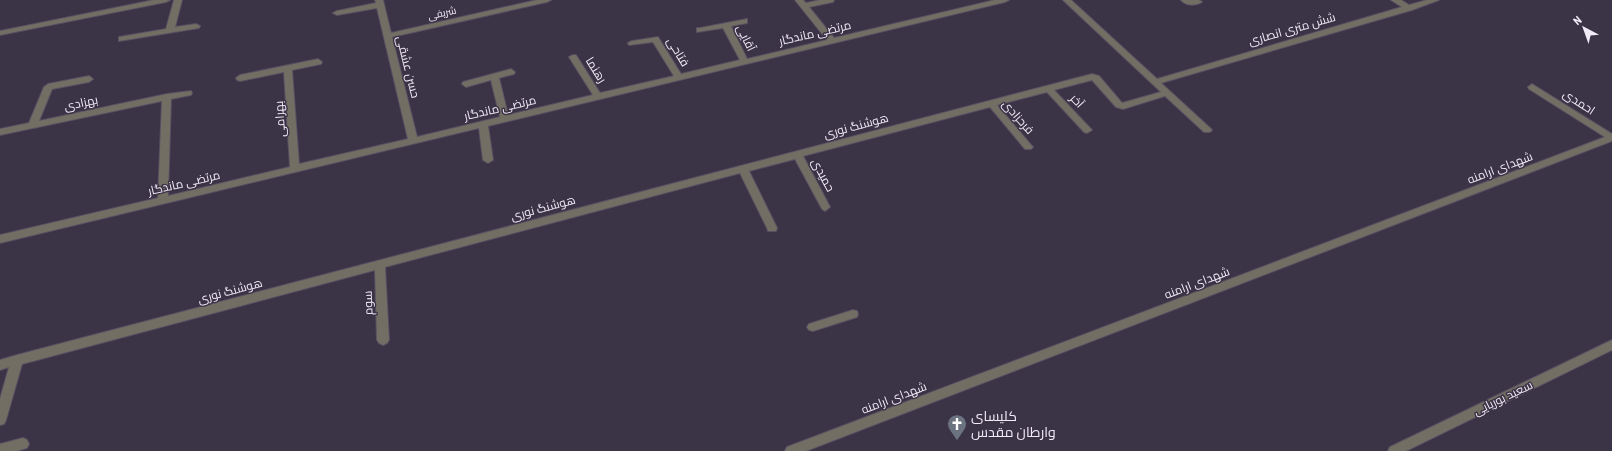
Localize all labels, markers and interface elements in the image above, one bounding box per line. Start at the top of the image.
street label: شریفی [427,4,458,23]
north arrow [1564,8,1604,48]
street label: شش متری انصاری [1247,10,1337,48]
text: N [1571,14,1585,28]
street label: مرتضی ماندگار [777,18,853,48]
street label: آقایی [734,22,759,54]
street label: حسن عشقی [394,34,422,100]
street label: فتاحی [664,35,692,69]
street label: رهنما [583,54,609,86]
street label: احمدی [1560,87,1598,117]
street label: آخر [1067,91,1087,111]
street label: بهزادی [63,93,99,113]
street label: مرتضی ماندگار [462,93,538,123]
street label: فرحزادی [999,97,1037,137]
street label: بهرامی [272,100,288,138]
street label: هوشنگ نوری [822,111,890,141]
street label: شهدای ارامنه [1465,149,1535,187]
street label: حمیدی [808,156,838,194]
street label: مرتضی ماندگار [146,168,222,198]
street label: هوشنگ نوری [509,193,577,223]
street label: شهدای ارامنه [1162,264,1232,302]
street label: هوشنگ نوری [196,276,264,306]
street label: سوم [361,290,376,315]
street label: سعید بوریایی [1471,378,1535,418]
street label: شهدای ارامنه [859,379,929,417]
place label: کلیسای وارطان مقدس [971,408,1056,440]
church icon: کلیسای وارطان مقدس [946,413,968,441]

